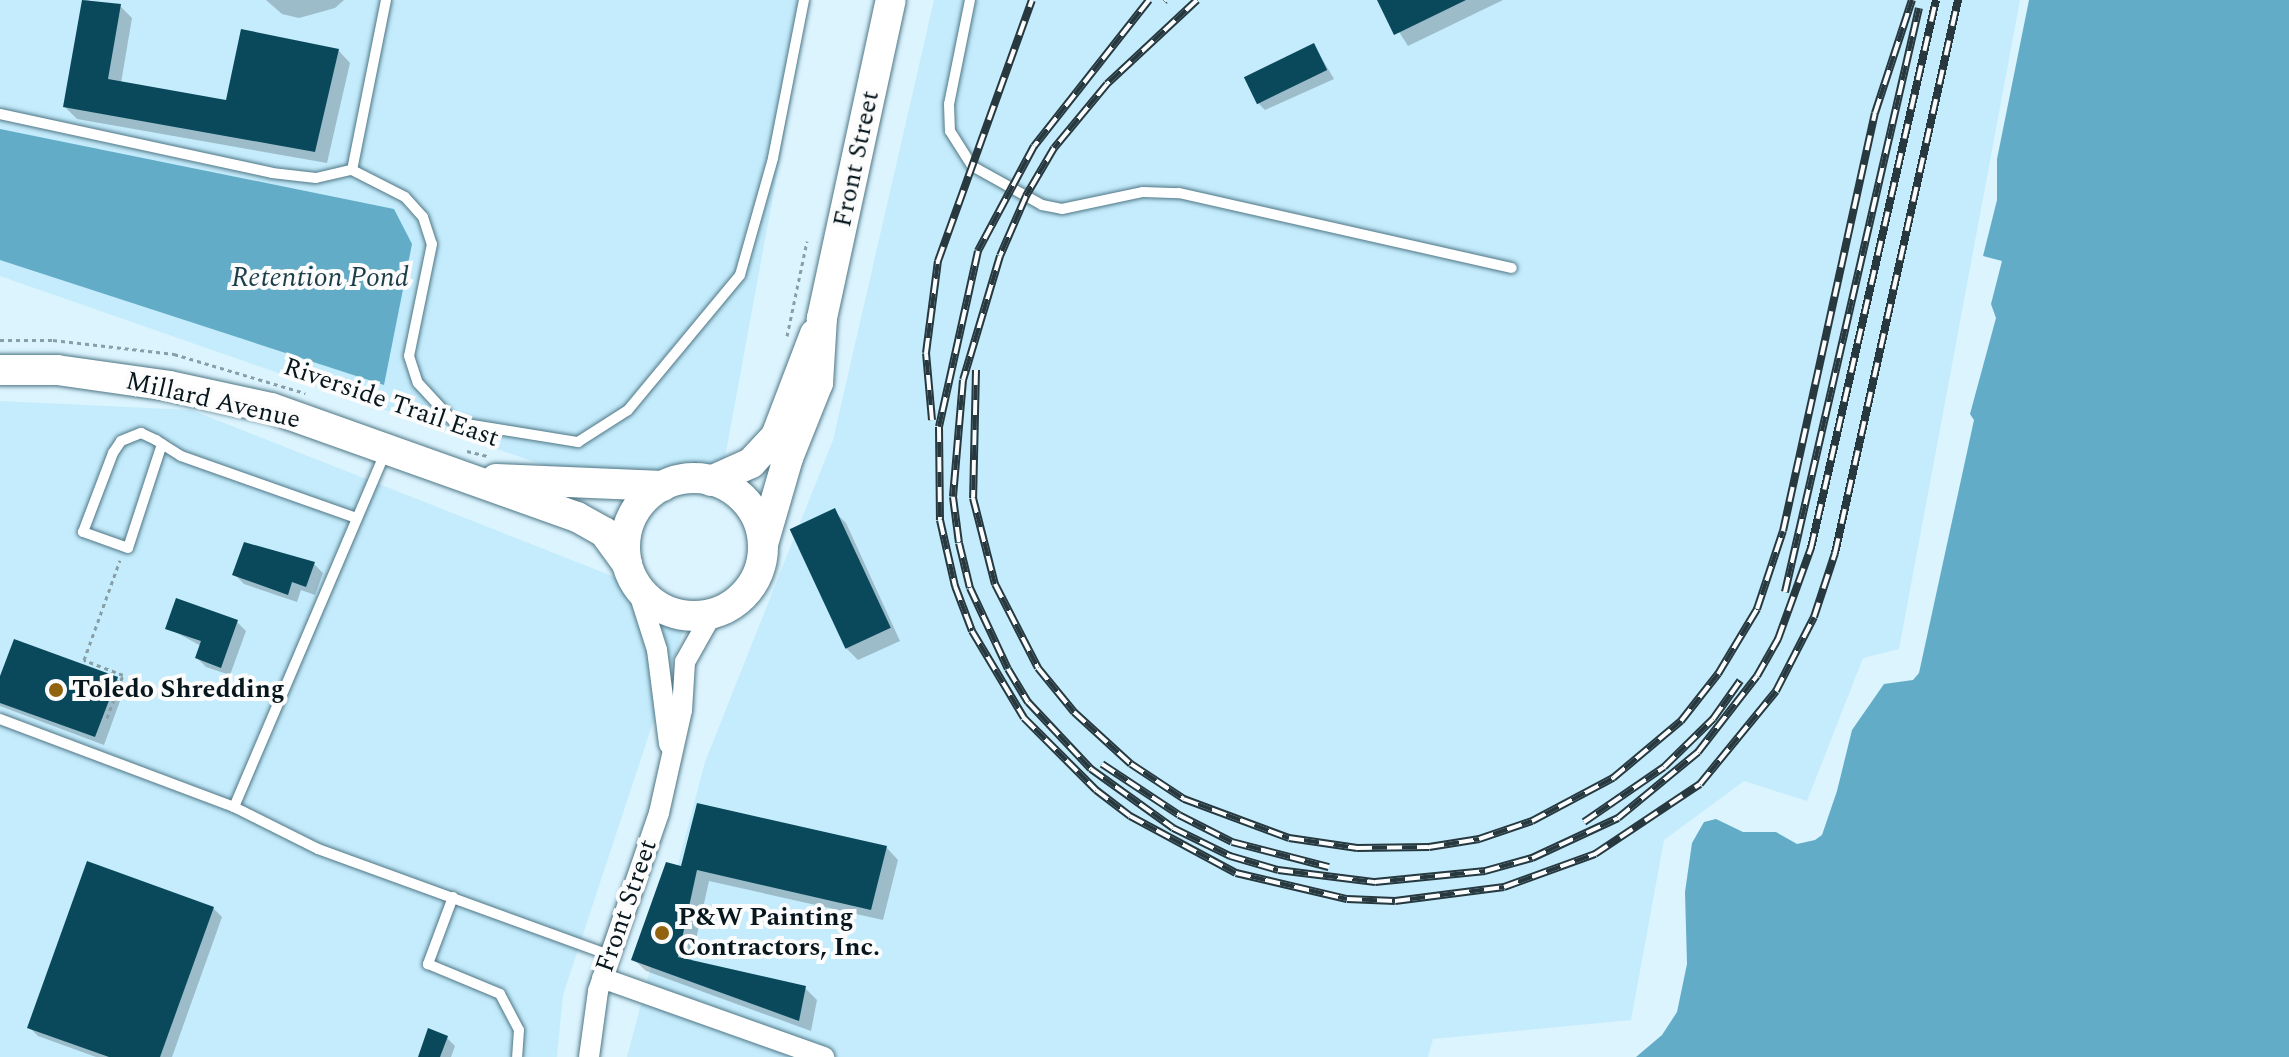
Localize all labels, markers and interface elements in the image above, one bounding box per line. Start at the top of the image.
street label: Front Street [827,88,887,230]
water label: Retention Pond [231,261,409,295]
street label: Riverside Trail East [279,351,503,455]
street label: Millard Avenue [123,366,303,436]
place label: Toledo Shredding [72,674,285,706]
marker: Toledo Shredding [47,681,65,699]
street label: Front Street [590,835,664,977]
place label: P&W Painting Contractors, Inc. [678,902,880,964]
marker: P&W Painting Contractors, Inc. [653,924,671,942]

